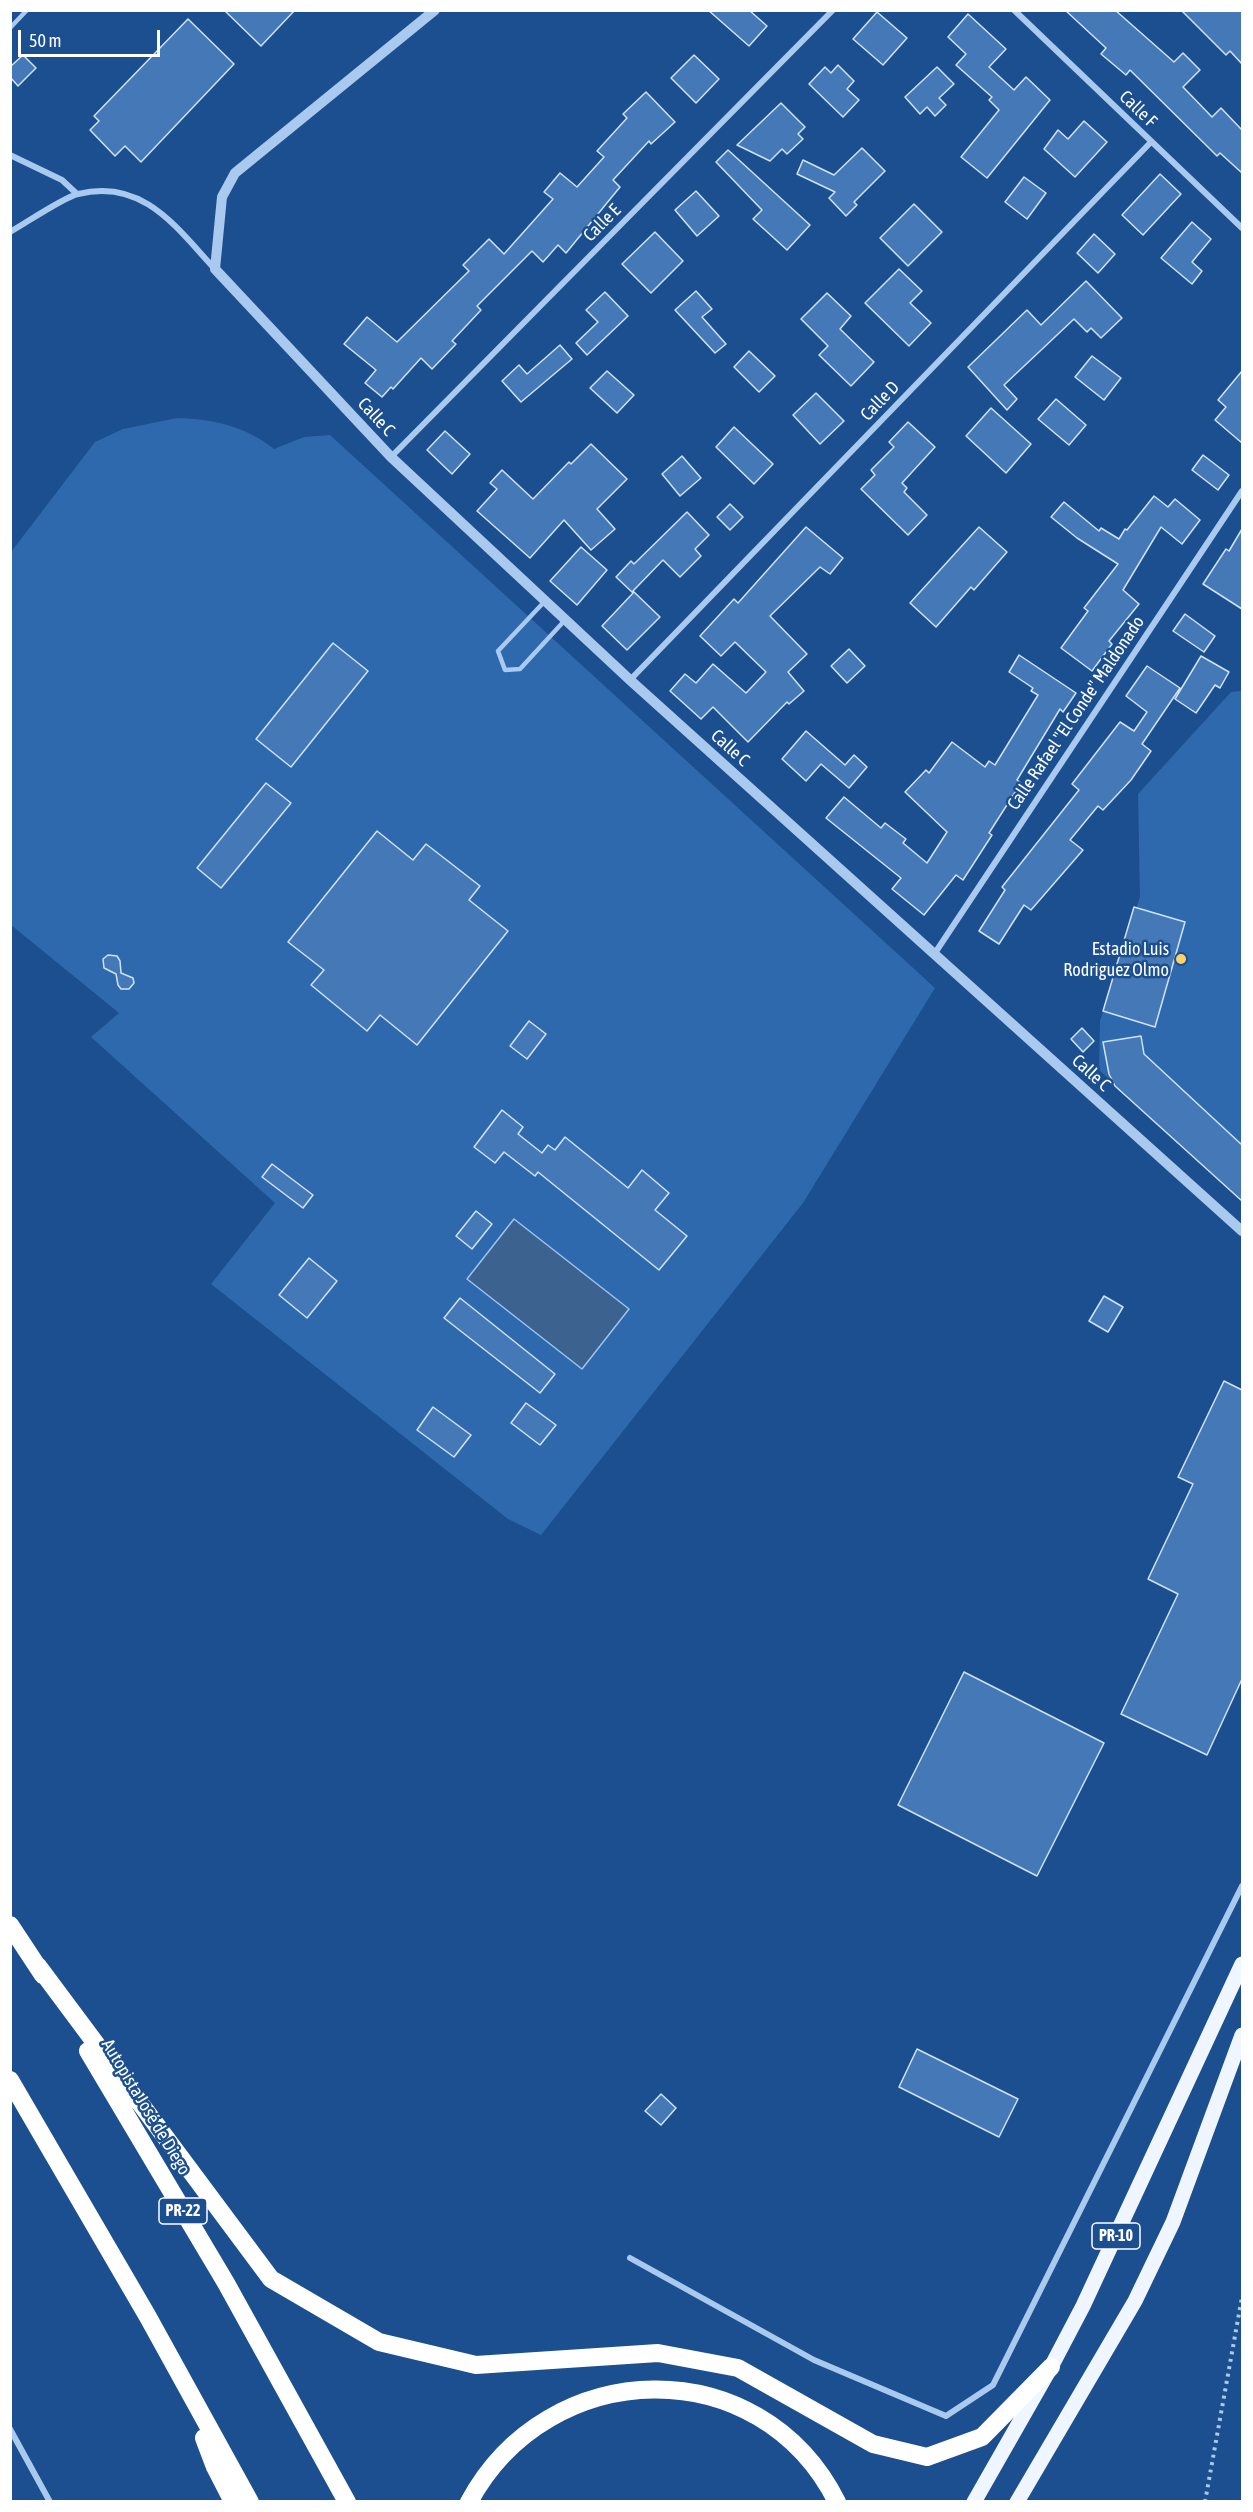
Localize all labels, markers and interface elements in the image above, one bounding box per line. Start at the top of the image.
scale bar [21,18,164,56]
text: 50 m [29,30,61,51]
street label: Calle F [1115,86,1161,132]
street label: Calle E [579,200,625,246]
street label: Calle D [856,377,904,425]
street label: Calle C [353,393,399,441]
street label: Calle Rafael "El Conde" Maldonado [1003,612,1149,814]
street label: Calle C [706,725,754,771]
place label: Estadio Luis Rodriguez Olmo [1063,938,1169,980]
marker: Estadio Luis Rodriguez Olmo [1174,952,1188,966]
street label: Calle C [1067,1050,1115,1096]
street label: Autopista José de Diego [97,2035,195,2179]
road number: PR-22 [159,2198,207,2224]
road number: PR-10 [1092,2223,1140,2249]

